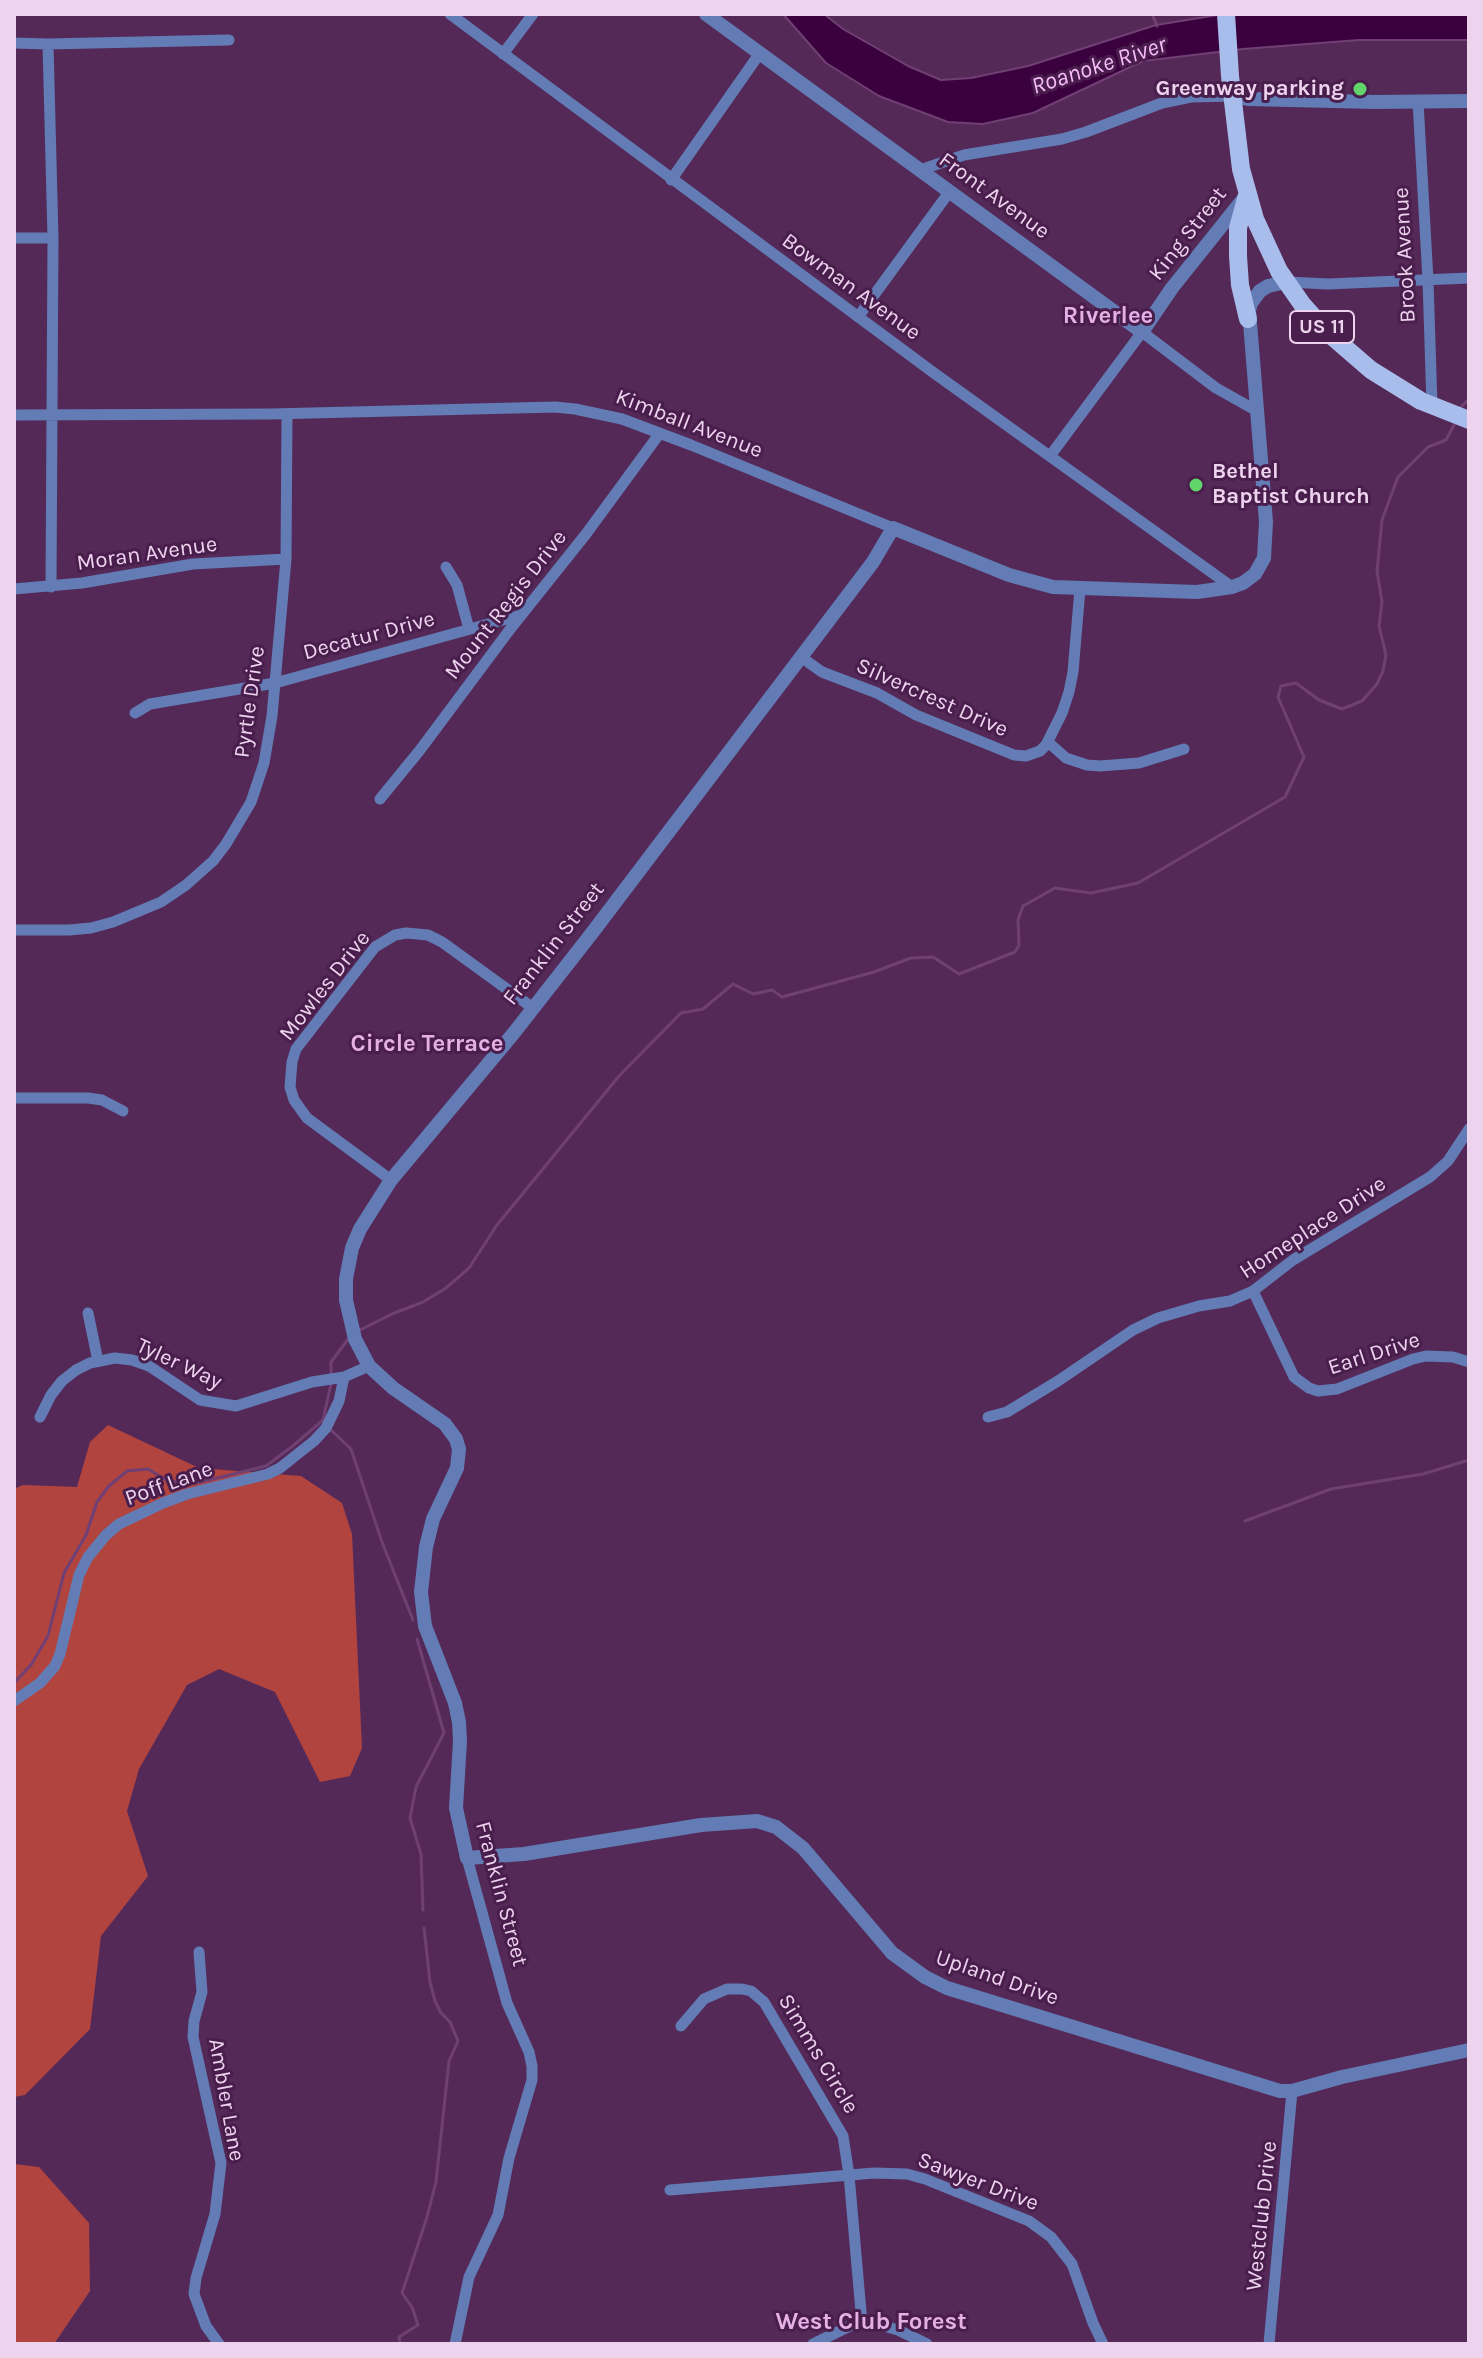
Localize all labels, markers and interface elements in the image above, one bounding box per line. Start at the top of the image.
water label: Roanoke River [1028,31,1170,101]
place label: Greenway parking [1156,76,1344,102]
marker: Greenway parking [1351,80,1369,98]
street label: Front Avenue [933,147,1055,245]
street label: King Street [1143,182,1233,286]
street label: Brook Avenue [1388,187,1422,323]
street label: Bowman Avenue [776,228,926,346]
district label: Riverlee [1063,302,1153,330]
road number: US 11 [1290,311,1354,343]
street label: Kimball Avenue [612,384,766,464]
place label: Bethel Baptist Church [1212,459,1370,510]
marker: Bethel Baptist Church [1187,476,1205,494]
street label: Mount Regis Drive [439,525,573,685]
street label: Moran Avenue [75,531,219,577]
street label: Decatur Drive [300,606,438,666]
street label: Pyrtle Drive [229,644,271,760]
street label: Silvercrest Drive [852,653,1012,743]
street label: Franklin Street [498,877,610,1011]
street label: Mowles Drive [274,926,376,1046]
district label: Circle Terrace [350,1030,504,1058]
street label: Homeplace Drive [1235,1171,1391,1285]
street label: Earl Drive [1325,1327,1423,1381]
street label: Tyler Way [132,1333,226,1395]
street label: Poff Lane [122,1456,216,1512]
street label: Franklin Street [469,1819,533,1969]
street label: Upland Drive [932,1945,1062,2011]
street label: Simms Circle [772,1990,864,2118]
street label: Ambler Lane [202,2037,250,2163]
street label: Westclub Drive [1241,2140,1283,2292]
street label: Sawyer Drive [914,2147,1042,2217]
district label: West Club Forest [775,2308,967,2336]

